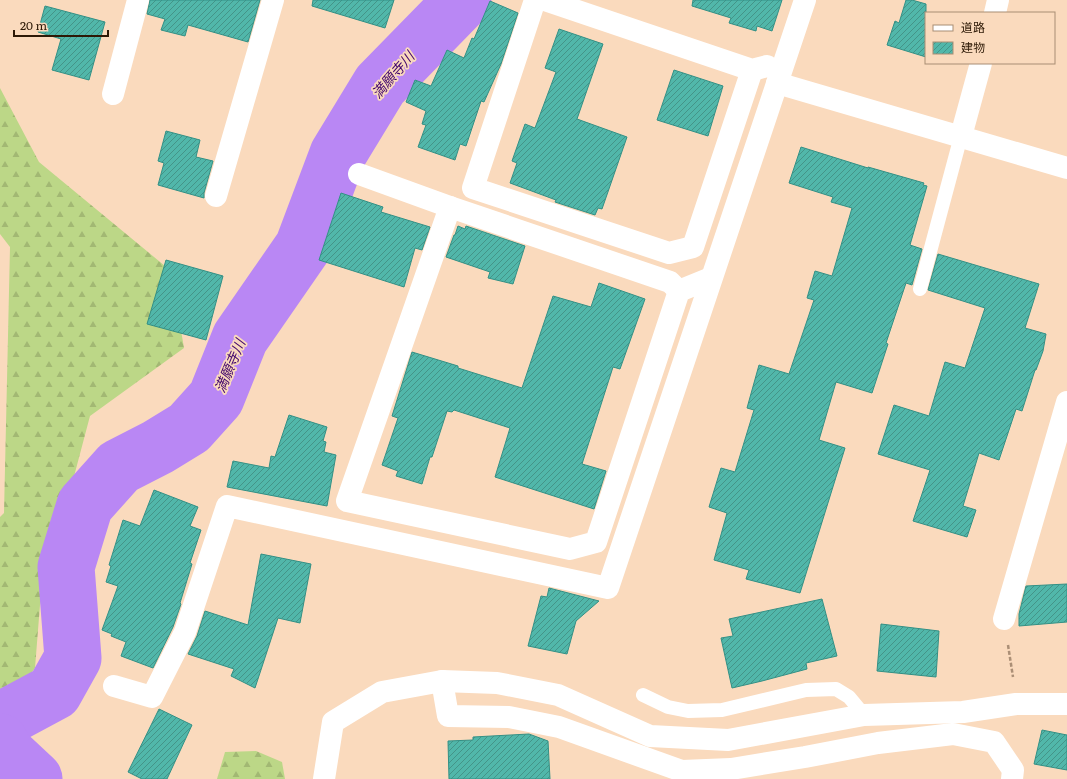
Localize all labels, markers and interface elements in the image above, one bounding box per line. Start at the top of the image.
scale bar [14,12,108,38]
legend [925,12,1055,64]
text: 20 m [20,16,47,34]
text: 道路 [961,18,985,36]
text: 建物 [961,38,985,56]
water label: 満願寺川 [366,45,419,102]
water label: 満願寺川 [209,334,250,395]

